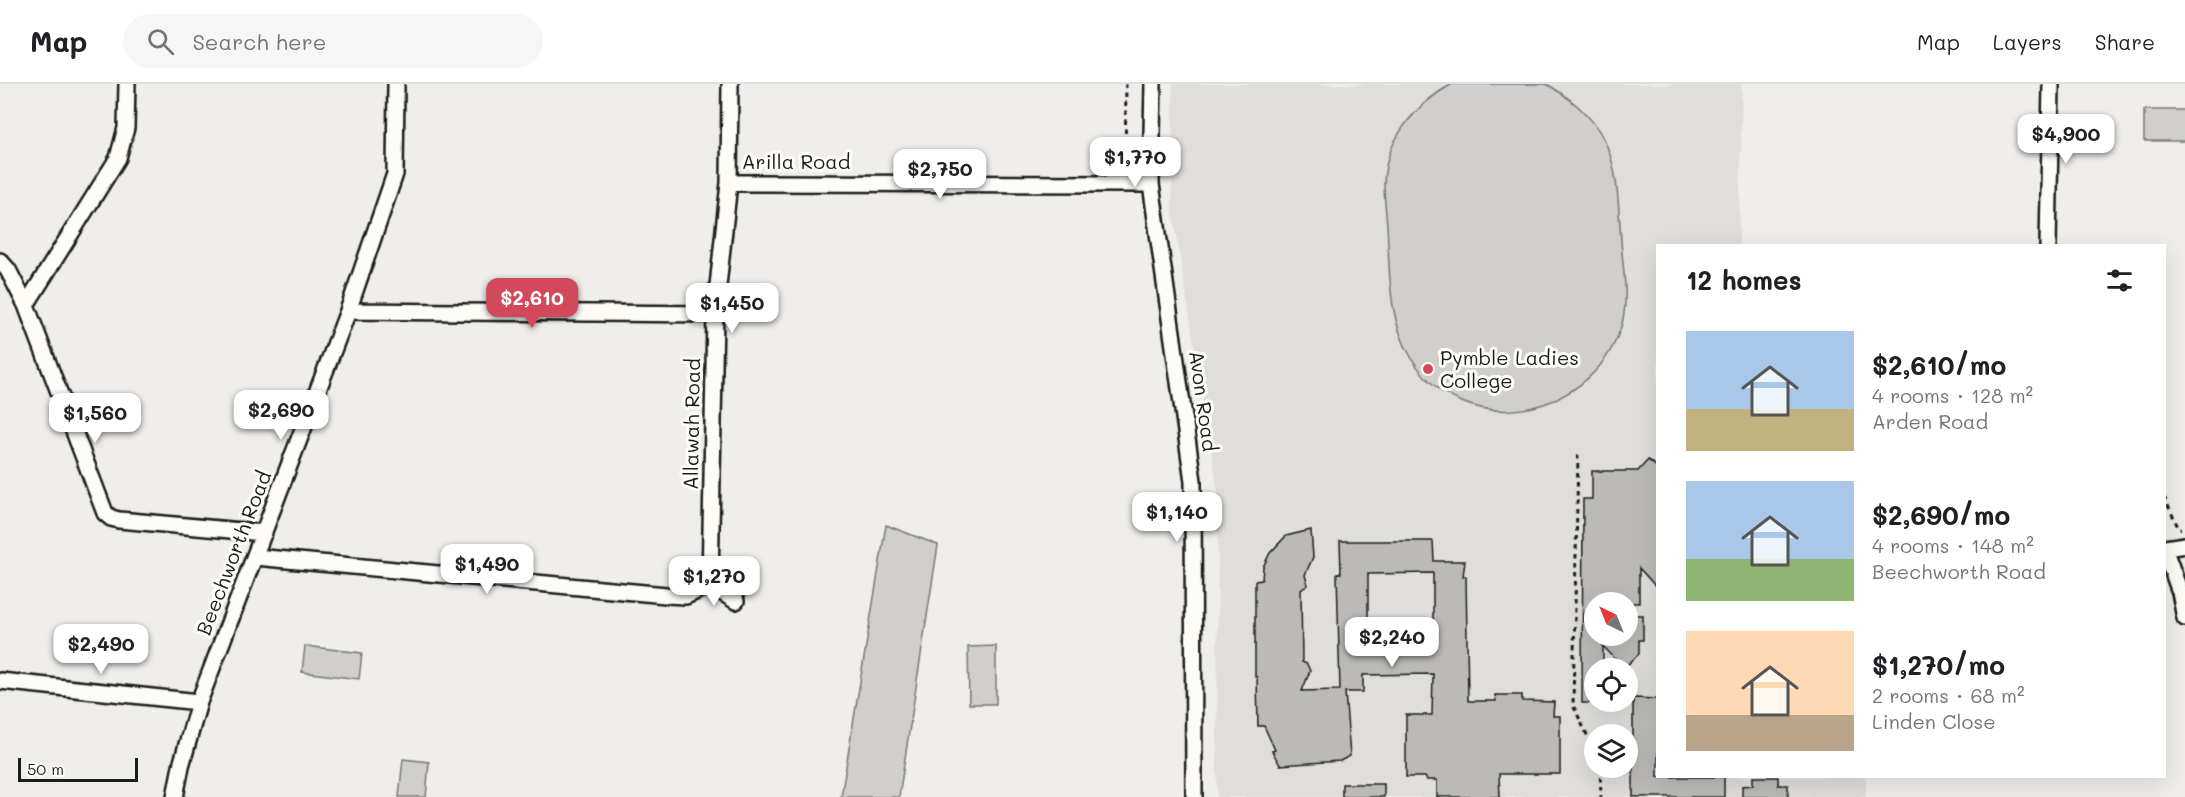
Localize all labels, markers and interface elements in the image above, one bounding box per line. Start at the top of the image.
search box [123,14,543,68]
text: Map [30,23,87,59]
icon: search [144,25,177,58]
text: Search here [192,27,326,56]
text: Map [1917,28,1960,55]
text: Layers [1993,28,2062,55]
text: Share [2095,28,2155,55]
pin: $4,900 [2017,114,2115,165]
text: $4,900 [2032,120,2100,146]
pin: $1,770 [1086,137,1184,188]
text: $1,770 [1104,143,1166,169]
street label: Arilla Road [742,148,850,174]
pin: $2,750 [891,149,989,200]
text: $2,750 [907,155,973,181]
text: 12 homes [1686,263,1802,297]
icon: filters [2103,264,2136,297]
pin: $2,610 [483,278,581,329]
pin: $1,450 [683,283,781,334]
text: $2,610 [500,284,564,310]
text: $1,450 [700,289,764,315]
place label: Pymble Ladies College [1440,344,1579,393]
text: $2,610/mo [1872,348,2006,382]
street label: Avon Road [1184,349,1224,453]
icon: home [1734,355,1806,427]
street label: Allawah Road [677,358,705,490]
marker: Pymble Ladies College [1421,362,1435,376]
text: 4 rooms · 128 m² [1872,382,2033,408]
pin: $2,690 [232,390,330,441]
pin: $1,560 [46,393,144,444]
text: $2,690 [248,396,314,422]
text: $1,560 [63,399,127,425]
text: Arden Road [1872,408,1988,434]
street label: Beechworth Road [190,467,276,639]
pin: $1,140 [1128,492,1226,543]
text: $1,140 [1146,498,1208,524]
text: $2,690/mo [1872,498,2010,532]
icon: home [1734,505,1806,577]
text: 4 rooms · 148 m² [1872,532,2034,558]
pin: $1,490 [438,544,536,595]
text: $1,490 [455,550,519,576]
pin: $1,270 [665,556,763,607]
text: Beechworth Road [1872,558,2046,584]
text: $1,270 [683,562,745,588]
north arrow [1584,592,1638,646]
map controls [1584,592,1638,778]
pin: $2,240 [1343,617,1441,668]
text: $2,240 [1359,623,1425,649]
pin: $2,490 [52,624,150,675]
text: $2,490 [67,630,135,656]
text: $1,270/mo [1872,648,2005,682]
icon: home [1734,655,1806,727]
button: locate [1584,658,1638,712]
text: 2 rooms · 68 m² [1872,682,2025,708]
text: Linden Close [1872,708,1996,734]
button: layers [1584,724,1638,778]
scale bar [18,755,138,782]
text: 50 m [27,758,64,779]

